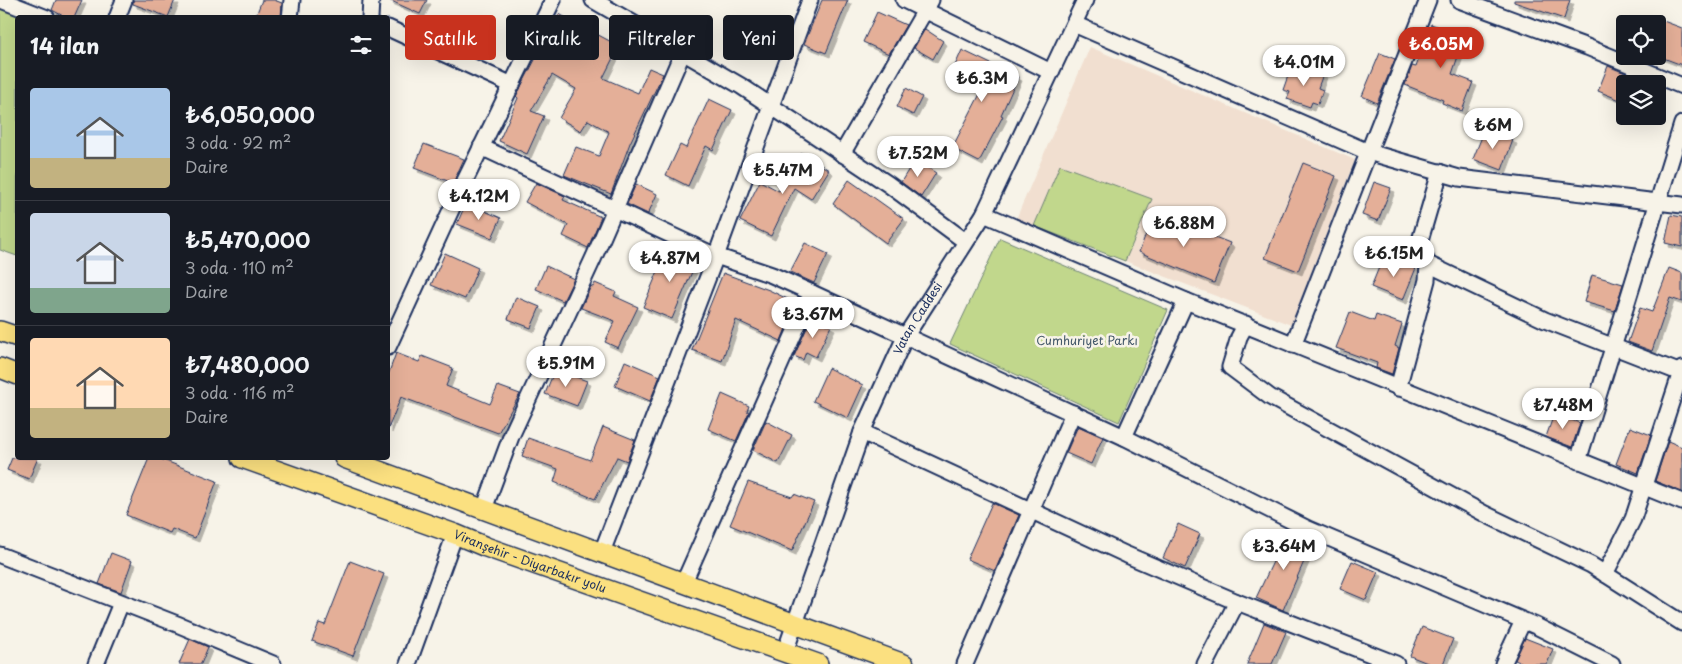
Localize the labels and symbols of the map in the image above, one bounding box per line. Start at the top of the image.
pin: ₺6.05M [1400,27,1482,69]
pin: ₺4.01M [1263,44,1345,87]
pin: ₺6.3M [947,61,1017,103]
pin: ₺6M [1469,108,1517,150]
pin: ₺7.52M [877,136,959,178]
pin: ₺5.47M [742,152,824,195]
pin: ₺4.12M [438,178,520,221]
pin: ₺6.88M [1143,206,1225,248]
pin: ₺6.15M [1353,236,1435,278]
pin: ₺4.87M [629,240,711,283]
street label: Vatan Caddesi [888,278,946,357]
pin: ₺3.67M [772,296,854,339]
park label: Cumhuriyet Parkı [1036,331,1138,349]
pin: ₺5.91M [525,346,607,388]
pin: ₺7.48M [1522,388,1604,430]
street label: Viranşehir - Diyarbakır yolu [451,524,609,597]
pin: ₺3.64M [1243,528,1325,571]

